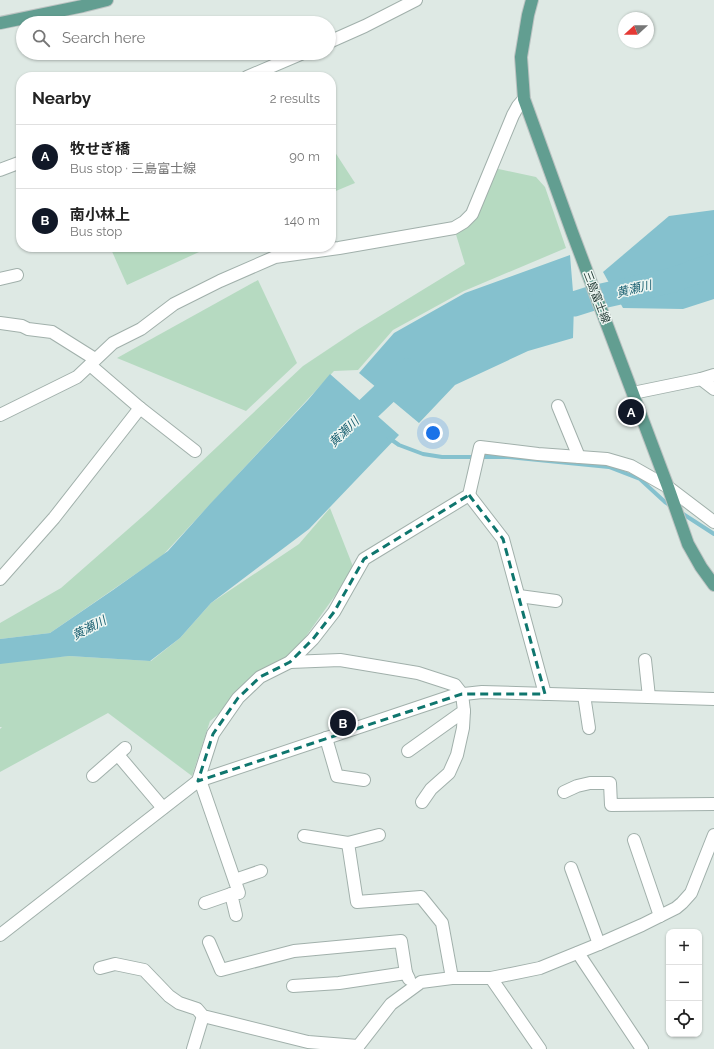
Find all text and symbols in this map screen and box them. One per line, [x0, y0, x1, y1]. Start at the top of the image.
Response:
north arrow [618, 12, 654, 48]
search box [16, 16, 336, 60]
icon: search [30, 27, 52, 49]
text: Search here [62, 29, 145, 47]
text: Nearby [32, 88, 91, 108]
text: 2 results [270, 91, 320, 106]
text: 牧せぎ橋 [70, 140, 130, 158]
text: A [41, 149, 49, 164]
text: 90 m [289, 149, 320, 164]
text: Bus stop · 三島富士線 [70, 161, 196, 176]
text: 南小林上 [70, 206, 130, 224]
text: B [41, 213, 49, 228]
text: 140 m [284, 213, 320, 228]
text: Bus stop [70, 224, 122, 239]
street label: 三島富士線 [581, 269, 612, 325]
water label: 黄瀬川 [615, 277, 655, 300]
pin: A [618, 397, 644, 427]
water label: 黄瀬川 [326, 413, 363, 450]
your location [423, 423, 443, 443]
water label: 黄瀬川 [70, 612, 110, 643]
pin: B [330, 708, 356, 738]
map controls [666, 929, 702, 1037]
button: + [666, 929, 702, 965]
button: − [666, 965, 702, 1001]
button: locate [666, 1001, 702, 1037]

